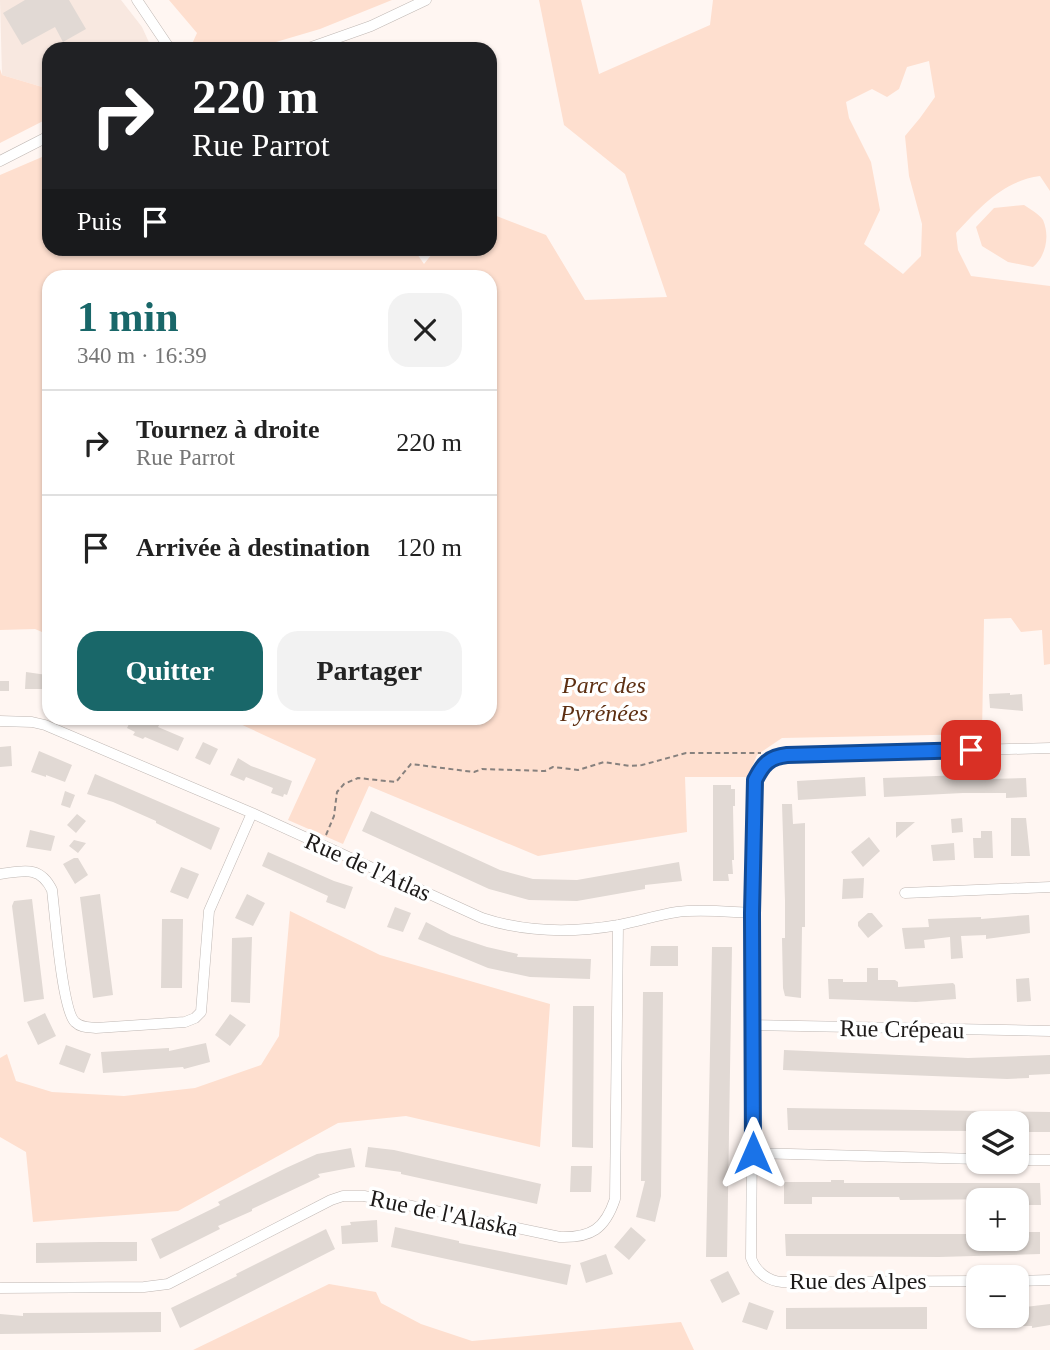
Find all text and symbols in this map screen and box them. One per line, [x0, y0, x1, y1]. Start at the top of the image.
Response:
text: 220 m [192, 69, 319, 124]
icon: right [77, 70, 168, 161]
text: Rue Parrot [192, 127, 330, 163]
icon: arrive [136, 203, 174, 241]
text: Puis [77, 207, 122, 236]
button: close [388, 293, 462, 367]
text: 1 min [77, 294, 179, 340]
text: 340 m · 16:39 [77, 343, 207, 368]
text: Tournez à droite [136, 415, 319, 444]
icon: right [77, 424, 115, 462]
text: 220 m [396, 428, 462, 457]
text: Rue Parrot [136, 445, 235, 470]
icon: arrive [77, 529, 115, 567]
text: Arrivée à destination [136, 533, 370, 562]
text: 120 m [396, 533, 462, 562]
button: Quitter [77, 631, 263, 711]
button: Partager [277, 631, 462, 711]
park label: Parc des Pyrénées [559, 672, 648, 726]
pin [941, 720, 1001, 780]
icon: arrive [952, 731, 990, 769]
street label: Rue de l'Atlas [301, 828, 435, 906]
street label: Rue Crépeau [839, 1015, 965, 1043]
map controls [966, 1111, 1029, 1328]
button: layers [966, 1111, 1029, 1174]
position arrow [716, 1116, 790, 1190]
street label: Rue de l'Alaska [367, 1185, 521, 1241]
button: + [966, 1188, 1029, 1251]
button: − [966, 1265, 1029, 1328]
street label: Rue des Alpes [789, 1268, 927, 1294]

